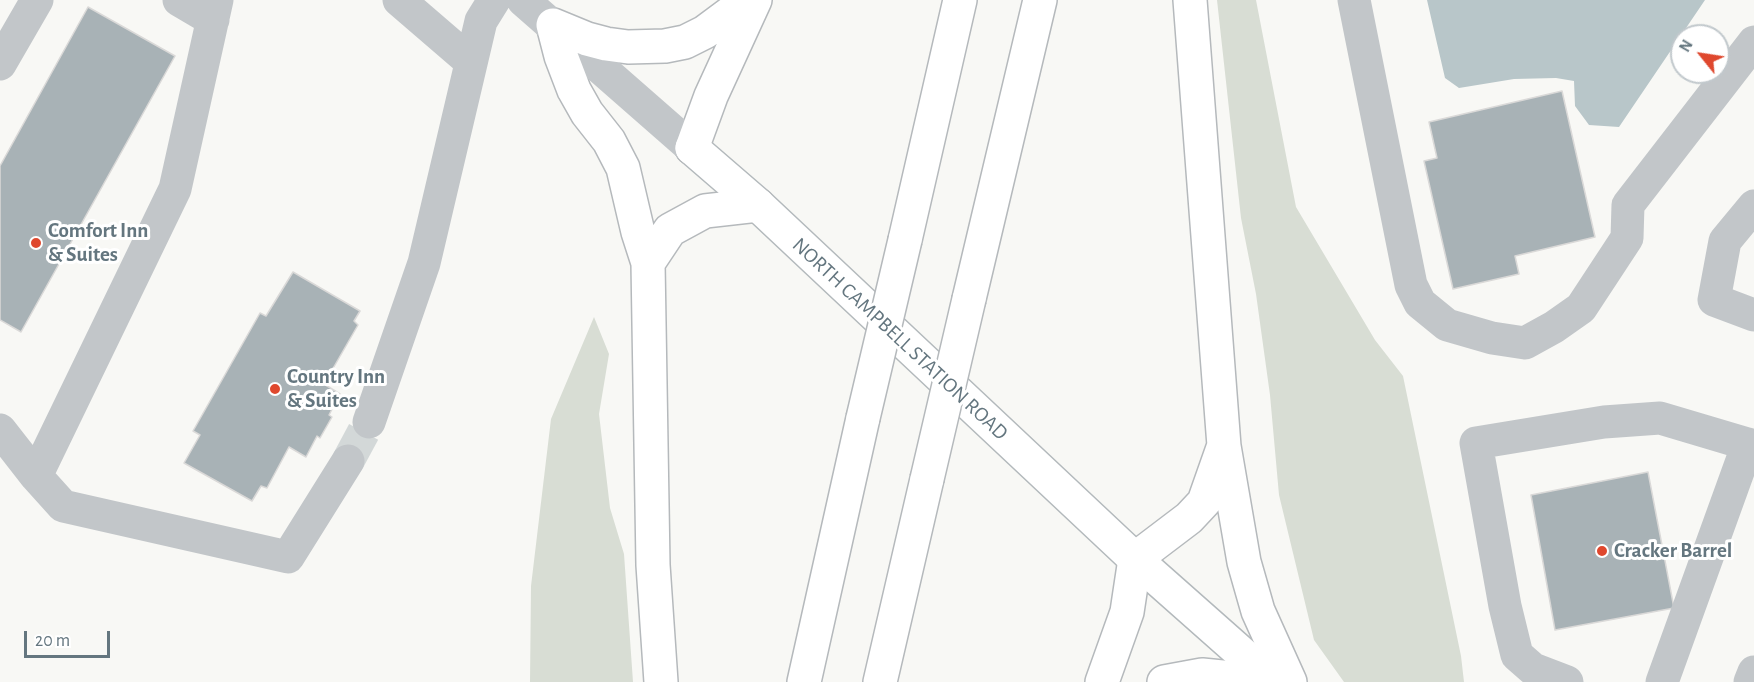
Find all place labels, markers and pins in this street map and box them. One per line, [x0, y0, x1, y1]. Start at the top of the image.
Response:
place label: Comfort Inn & Suites [48, 218, 148, 268]
marker: Comfort Inn & Suites [29, 236, 43, 250]
place label: Country Inn & Suites [287, 364, 385, 414]
marker: Country Inn & Suites [268, 382, 282, 396]
place label: Cracker Barrel [1614, 538, 1732, 564]
marker: Cracker Barrel [1595, 544, 1609, 558]

